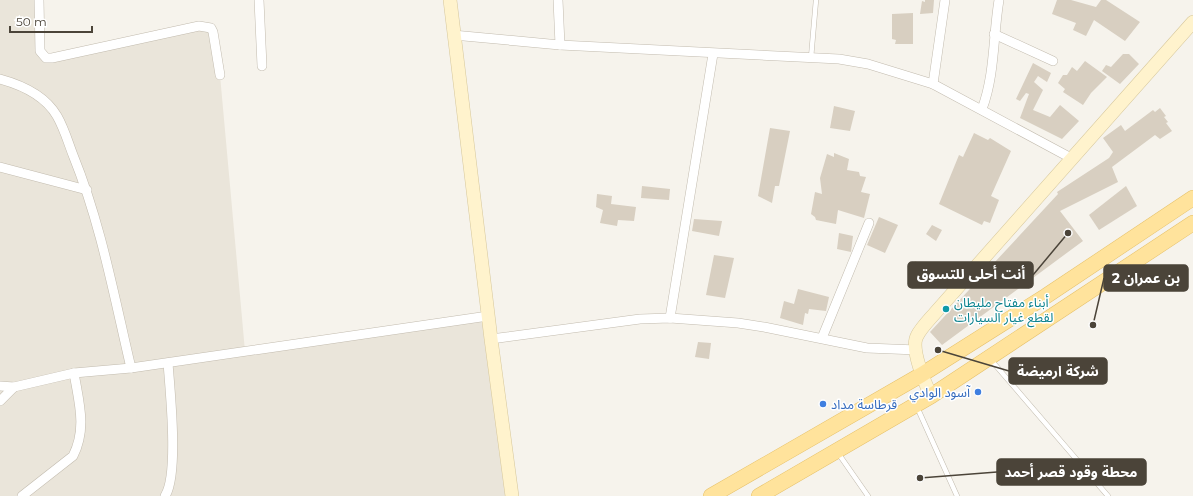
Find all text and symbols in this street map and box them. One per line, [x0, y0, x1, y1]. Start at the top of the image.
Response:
scale bar [10, 8, 92, 34]
text: 50 m [16, 14, 47, 29]
callout: أنت أحلى للتسوق [908, 262, 1033, 288]
text: أنت أحلى للتسوق [917, 265, 1026, 283]
callout: بن عمران 2 [1104, 265, 1188, 291]
text: بن عمران 2 [1112, 269, 1180, 287]
place label: أبناء مفتاح مليطان لقطع غيار السيارات [954, 294, 1053, 328]
marker: أبناء مفتاح مليطان لقطع غيار السيارات [941, 304, 951, 314]
callout: شركة ارميضة [1009, 358, 1107, 384]
text: شركة ارميضة [1017, 362, 1099, 380]
place label: آسود الوادي [909, 384, 971, 403]
marker: آسود الوادي [973, 387, 983, 397]
place label: قرطاسة مداد [831, 396, 897, 412]
marker: قرطاسة مداد [818, 399, 828, 409]
callout: محطة وقود قصر أحمد [997, 459, 1146, 485]
text: محطة وقود قصر أحمد [1004, 463, 1138, 481]

